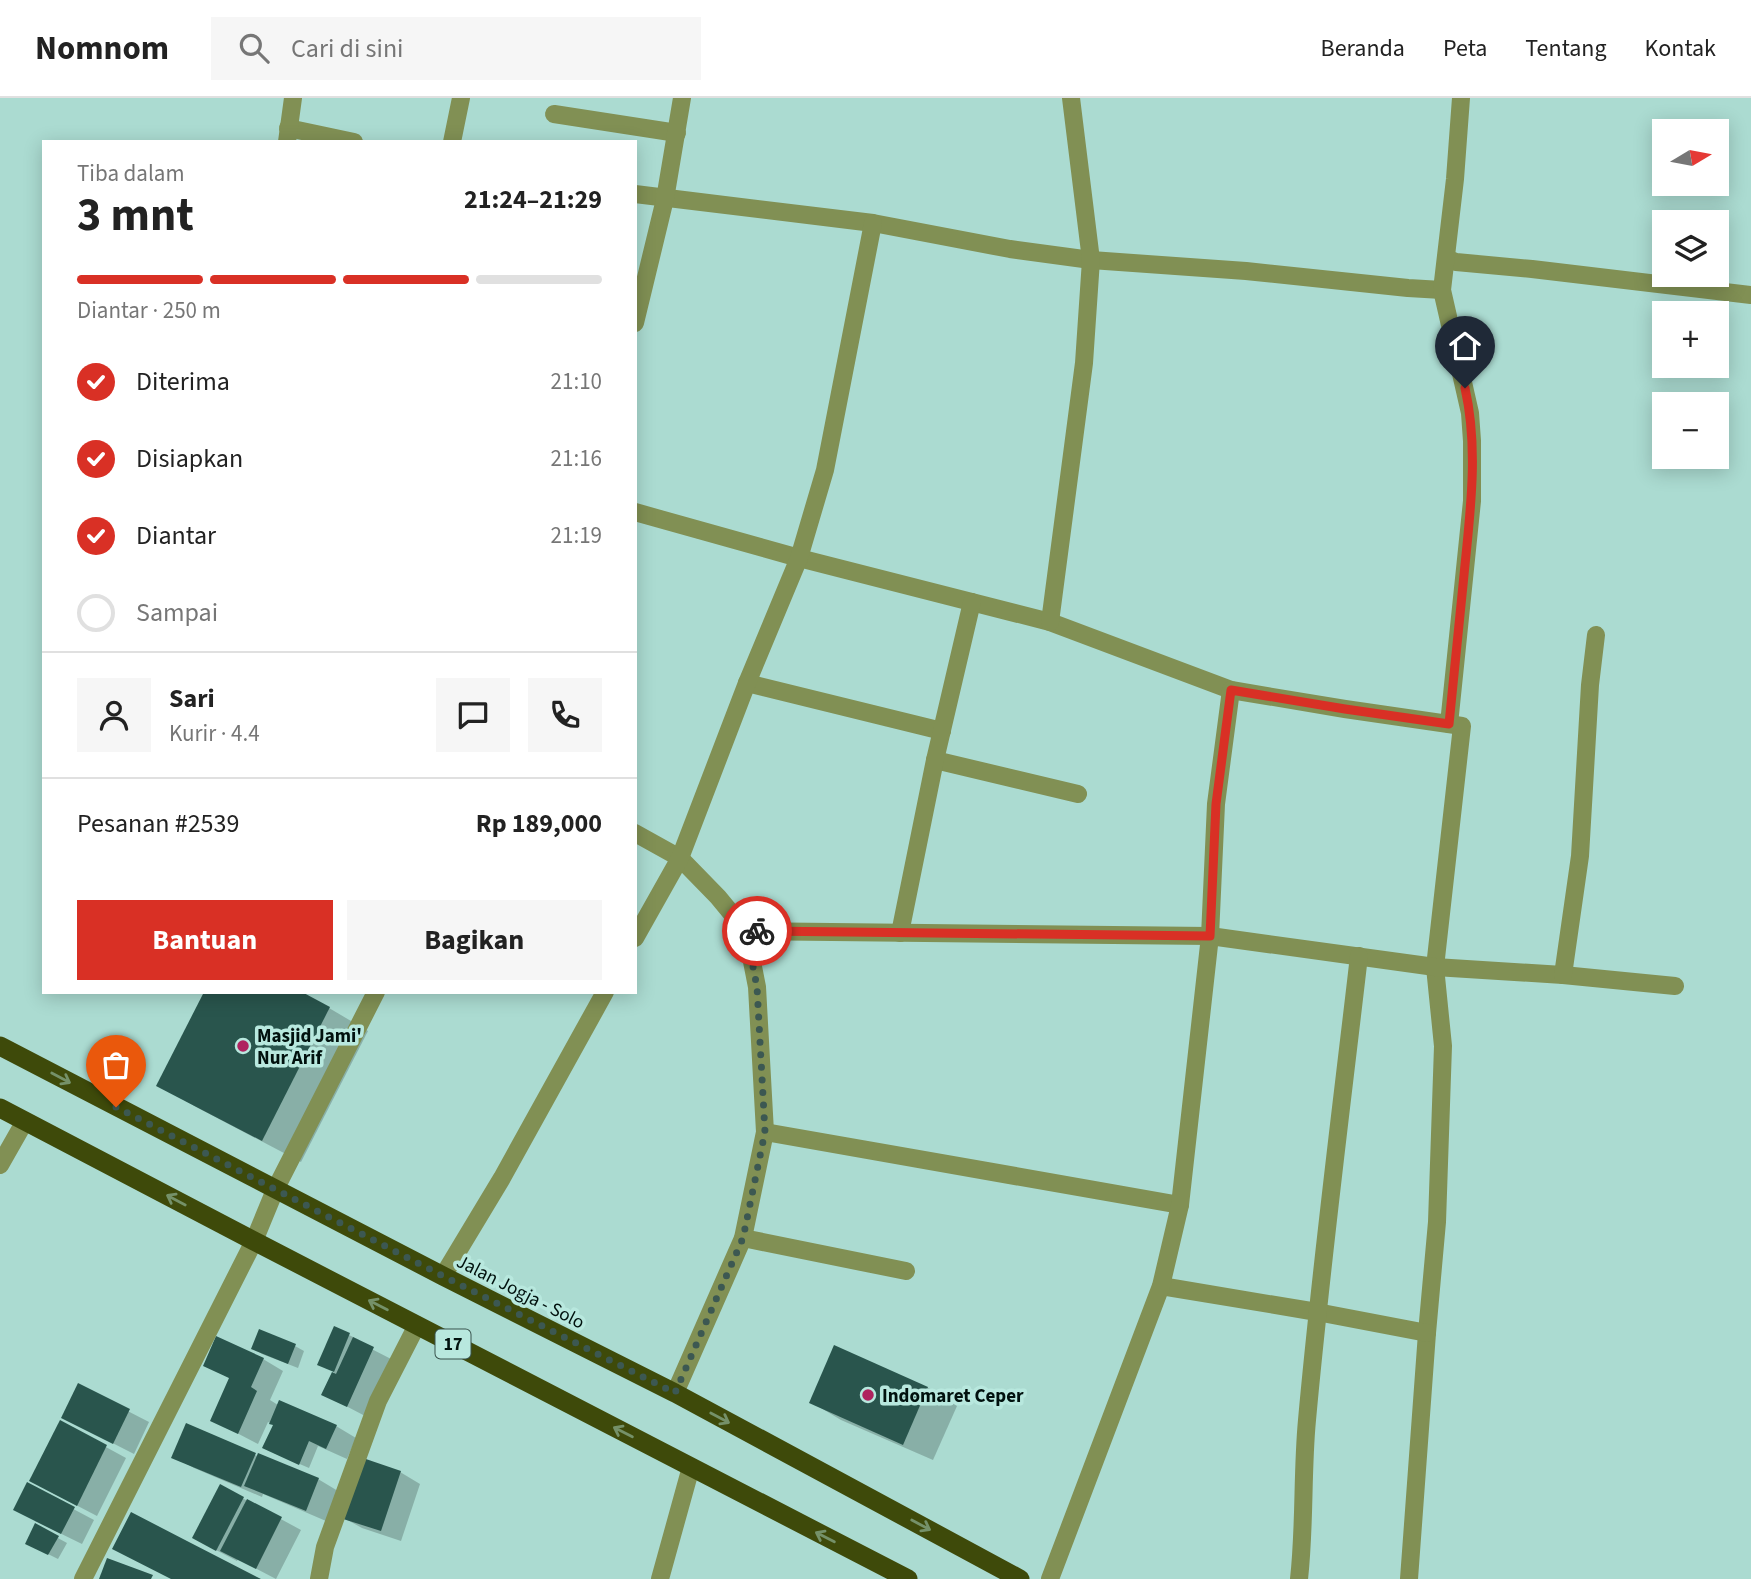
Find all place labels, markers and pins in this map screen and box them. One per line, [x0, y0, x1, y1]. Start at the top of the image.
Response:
pin [1435, 316, 1495, 388]
place label: Masjid Jami' Nur Arif [257, 1023, 362, 1072]
pin [86, 1035, 146, 1107]
marker: Masjid Jami' Nur Arif [235, 1038, 251, 1054]
place label: Indomaret Ceper [882, 1383, 1024, 1410]
marker: Indomaret Ceper [860, 1387, 876, 1403]

